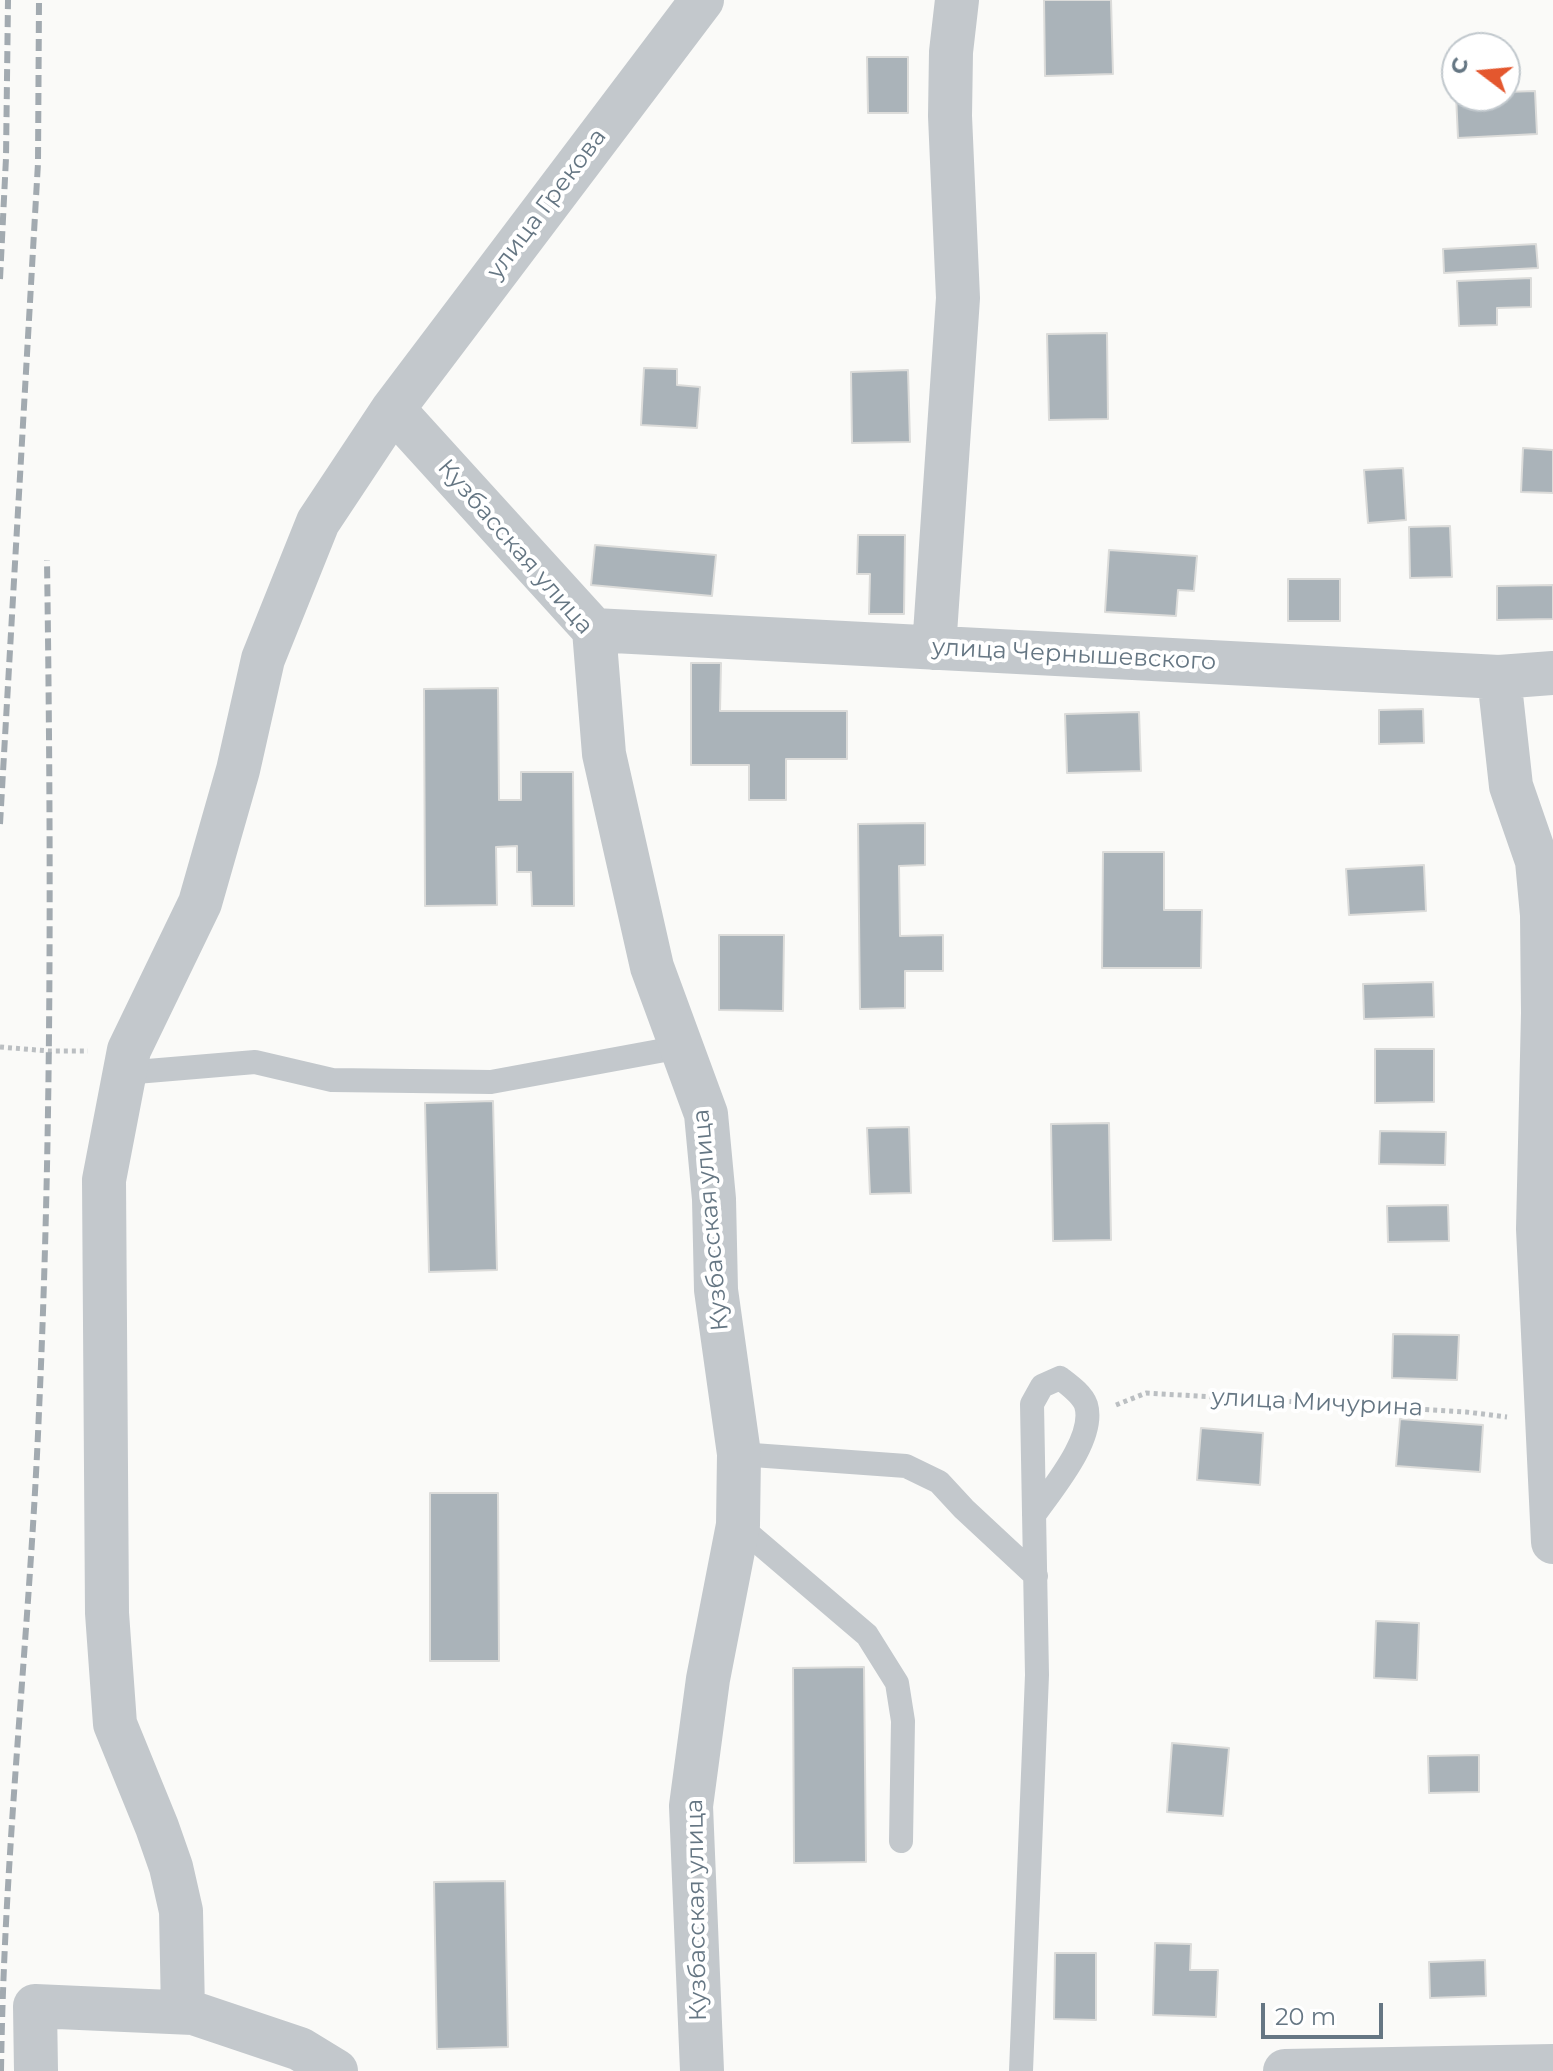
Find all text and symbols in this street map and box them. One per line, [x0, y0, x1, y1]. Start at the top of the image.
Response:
north arrow [1441, 32, 1521, 112]
text: С [1444, 54, 1475, 77]
street label: улица Грекова [481, 123, 613, 285]
street label: Кузбасская улица [431, 454, 599, 640]
street label: улица Чернышевского [931, 633, 1217, 677]
street label: Кузбасская улица [687, 1108, 735, 1332]
street label: улица Мичурина [1211, 1383, 1423, 1423]
street label: Кузбасская улица [681, 1799, 713, 2021]
scale bar [1265, 1987, 1387, 2037]
text: 20 m [1275, 2002, 1336, 2031]

